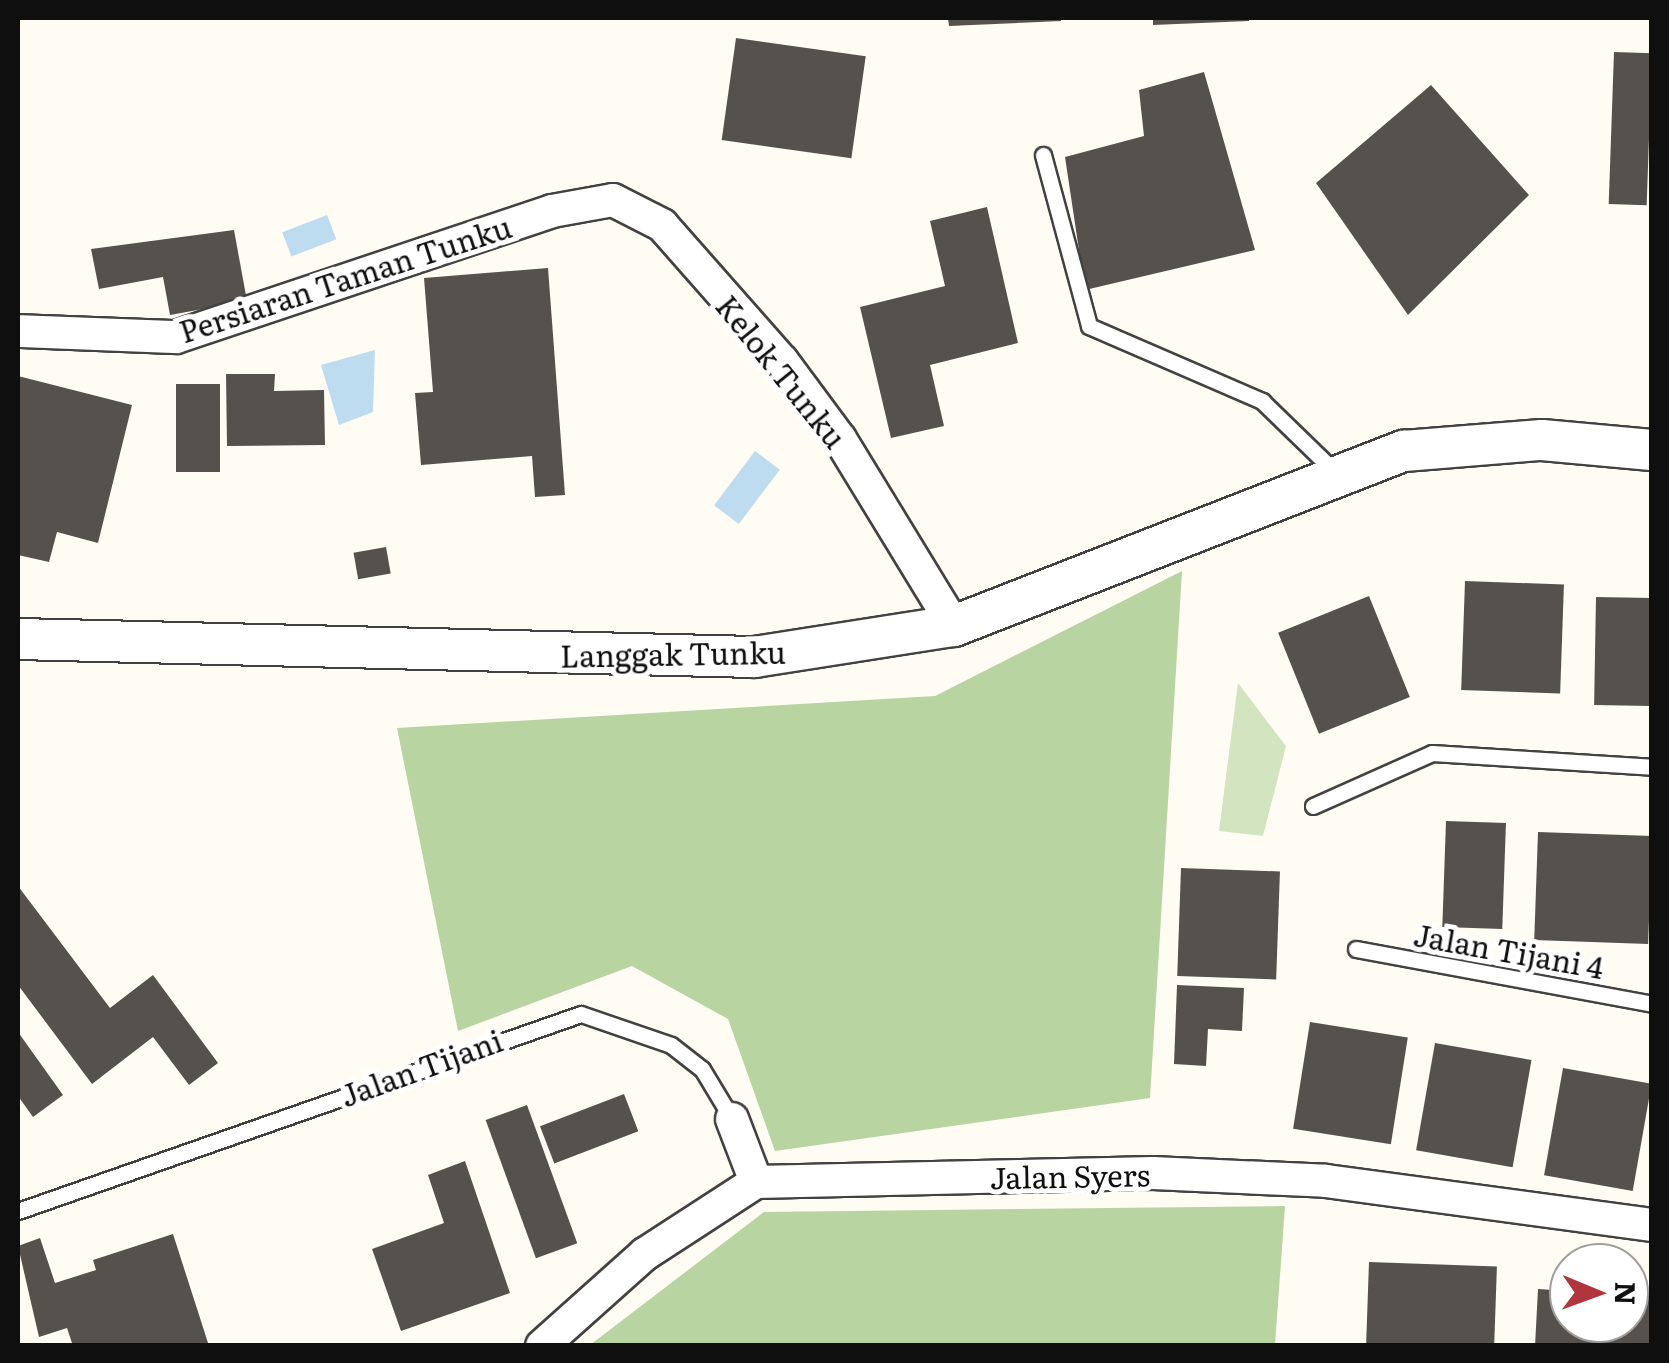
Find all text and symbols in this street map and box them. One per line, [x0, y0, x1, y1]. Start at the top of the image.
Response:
street label: Persiaran Taman Tunku [174, 207, 516, 349]
street label: Kelok Tunku [710, 288, 854, 454]
street label: Langgak Tunku [560, 633, 786, 673]
street label: Jalan Tijani 4 [1411, 916, 1607, 984]
street label: Jalan Tijani [335, 1021, 507, 1113]
street label: Jalan Syers [990, 1156, 1150, 1194]
north arrow [1549, 1243, 1649, 1343]
text: N [1606, 1281, 1648, 1306]

